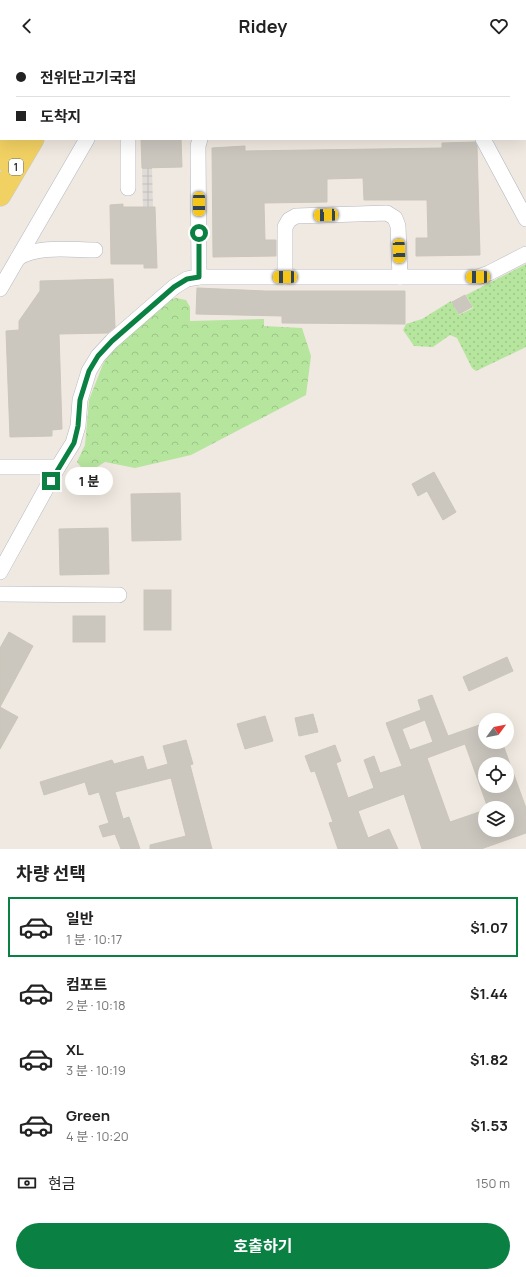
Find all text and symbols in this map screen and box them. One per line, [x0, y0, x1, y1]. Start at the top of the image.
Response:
text: Ridey [239, 14, 287, 38]
icon: back [16, 15, 38, 37]
icon: heart [488, 15, 510, 37]
text: 전위단고기국집 [40, 67, 137, 88]
text: 도착지 [40, 106, 81, 127]
road number: 1 [9, 159, 23, 175]
car [193, 192, 205, 216]
car [314, 209, 338, 221]
route start [190, 224, 208, 242]
car [393, 239, 405, 263]
car [273, 271, 297, 283]
car [466, 271, 490, 283]
callout: 1 분 [65, 467, 113, 495]
route end [42, 472, 60, 490]
text: 1 분 [79, 472, 99, 490]
north arrow [478, 713, 514, 749]
map controls [478, 713, 514, 837]
button: locate [478, 757, 514, 793]
button: layers [478, 801, 514, 837]
text: 차량 선택 [16, 861, 86, 885]
text: 일반 [66, 908, 94, 929]
icon: car [18, 909, 54, 945]
text: $1.07 [470, 917, 508, 938]
text: 1 분 · 10:17 [66, 930, 122, 948]
text: 컴포트 [66, 974, 107, 995]
icon: car [18, 975, 54, 1011]
text: $1.44 [470, 983, 508, 1004]
text: 2 분 · 10:18 [66, 996, 126, 1014]
text: XL [66, 1039, 84, 1060]
icon: car [18, 1041, 54, 1077]
text: $1.82 [470, 1049, 508, 1070]
text: 3 분 · 10:19 [66, 1061, 126, 1079]
text: Green [66, 1105, 110, 1126]
icon: car [18, 1107, 54, 1143]
text: $1.53 [471, 1115, 508, 1136]
text: 4 분 · 10:20 [66, 1127, 129, 1145]
icon: cash [16, 1172, 38, 1194]
text: 현금 [48, 1173, 76, 1194]
text: 150 m [476, 1174, 510, 1192]
button: 호출하기 [16, 1223, 510, 1269]

